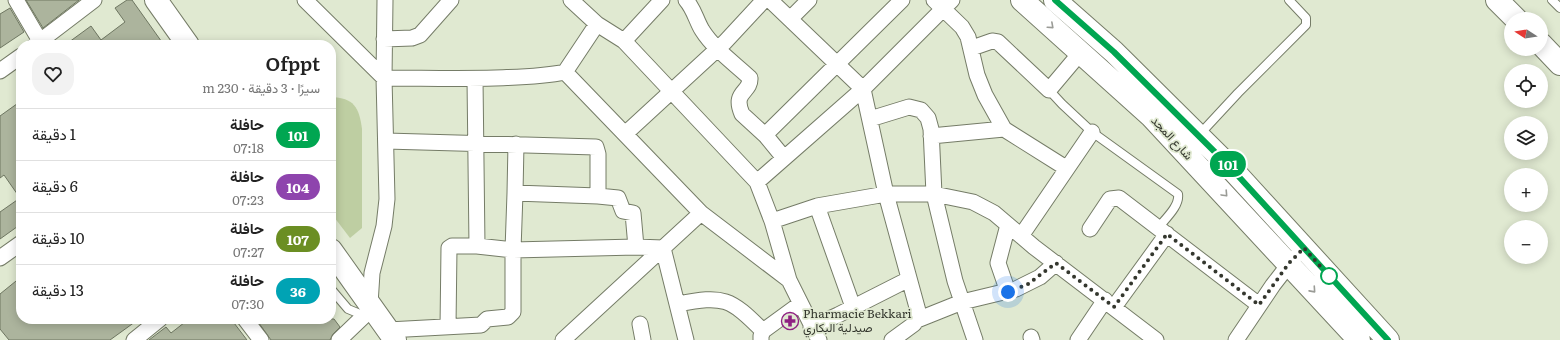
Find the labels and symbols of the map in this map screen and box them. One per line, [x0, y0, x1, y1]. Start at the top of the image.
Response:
north arrow [1504, 12, 1548, 56]
one-way arrow [1047, 21, 1054, 28]
street label: شارع المجد [1147, 111, 1198, 164]
line badge: 101 [1205, 151, 1251, 177]
one-way arrow [1220, 190, 1227, 197]
unlabelled marker [1320, 267, 1338, 285]
your location [998, 282, 1018, 302]
one-way arrow [1309, 285, 1316, 292]
place label: Pharmacie Bekkari صيدلية البكاري [803, 304, 911, 338]
pharmacy icon: Pharmacie Bekkari صيدلية البكاري [780, 311, 800, 331]

